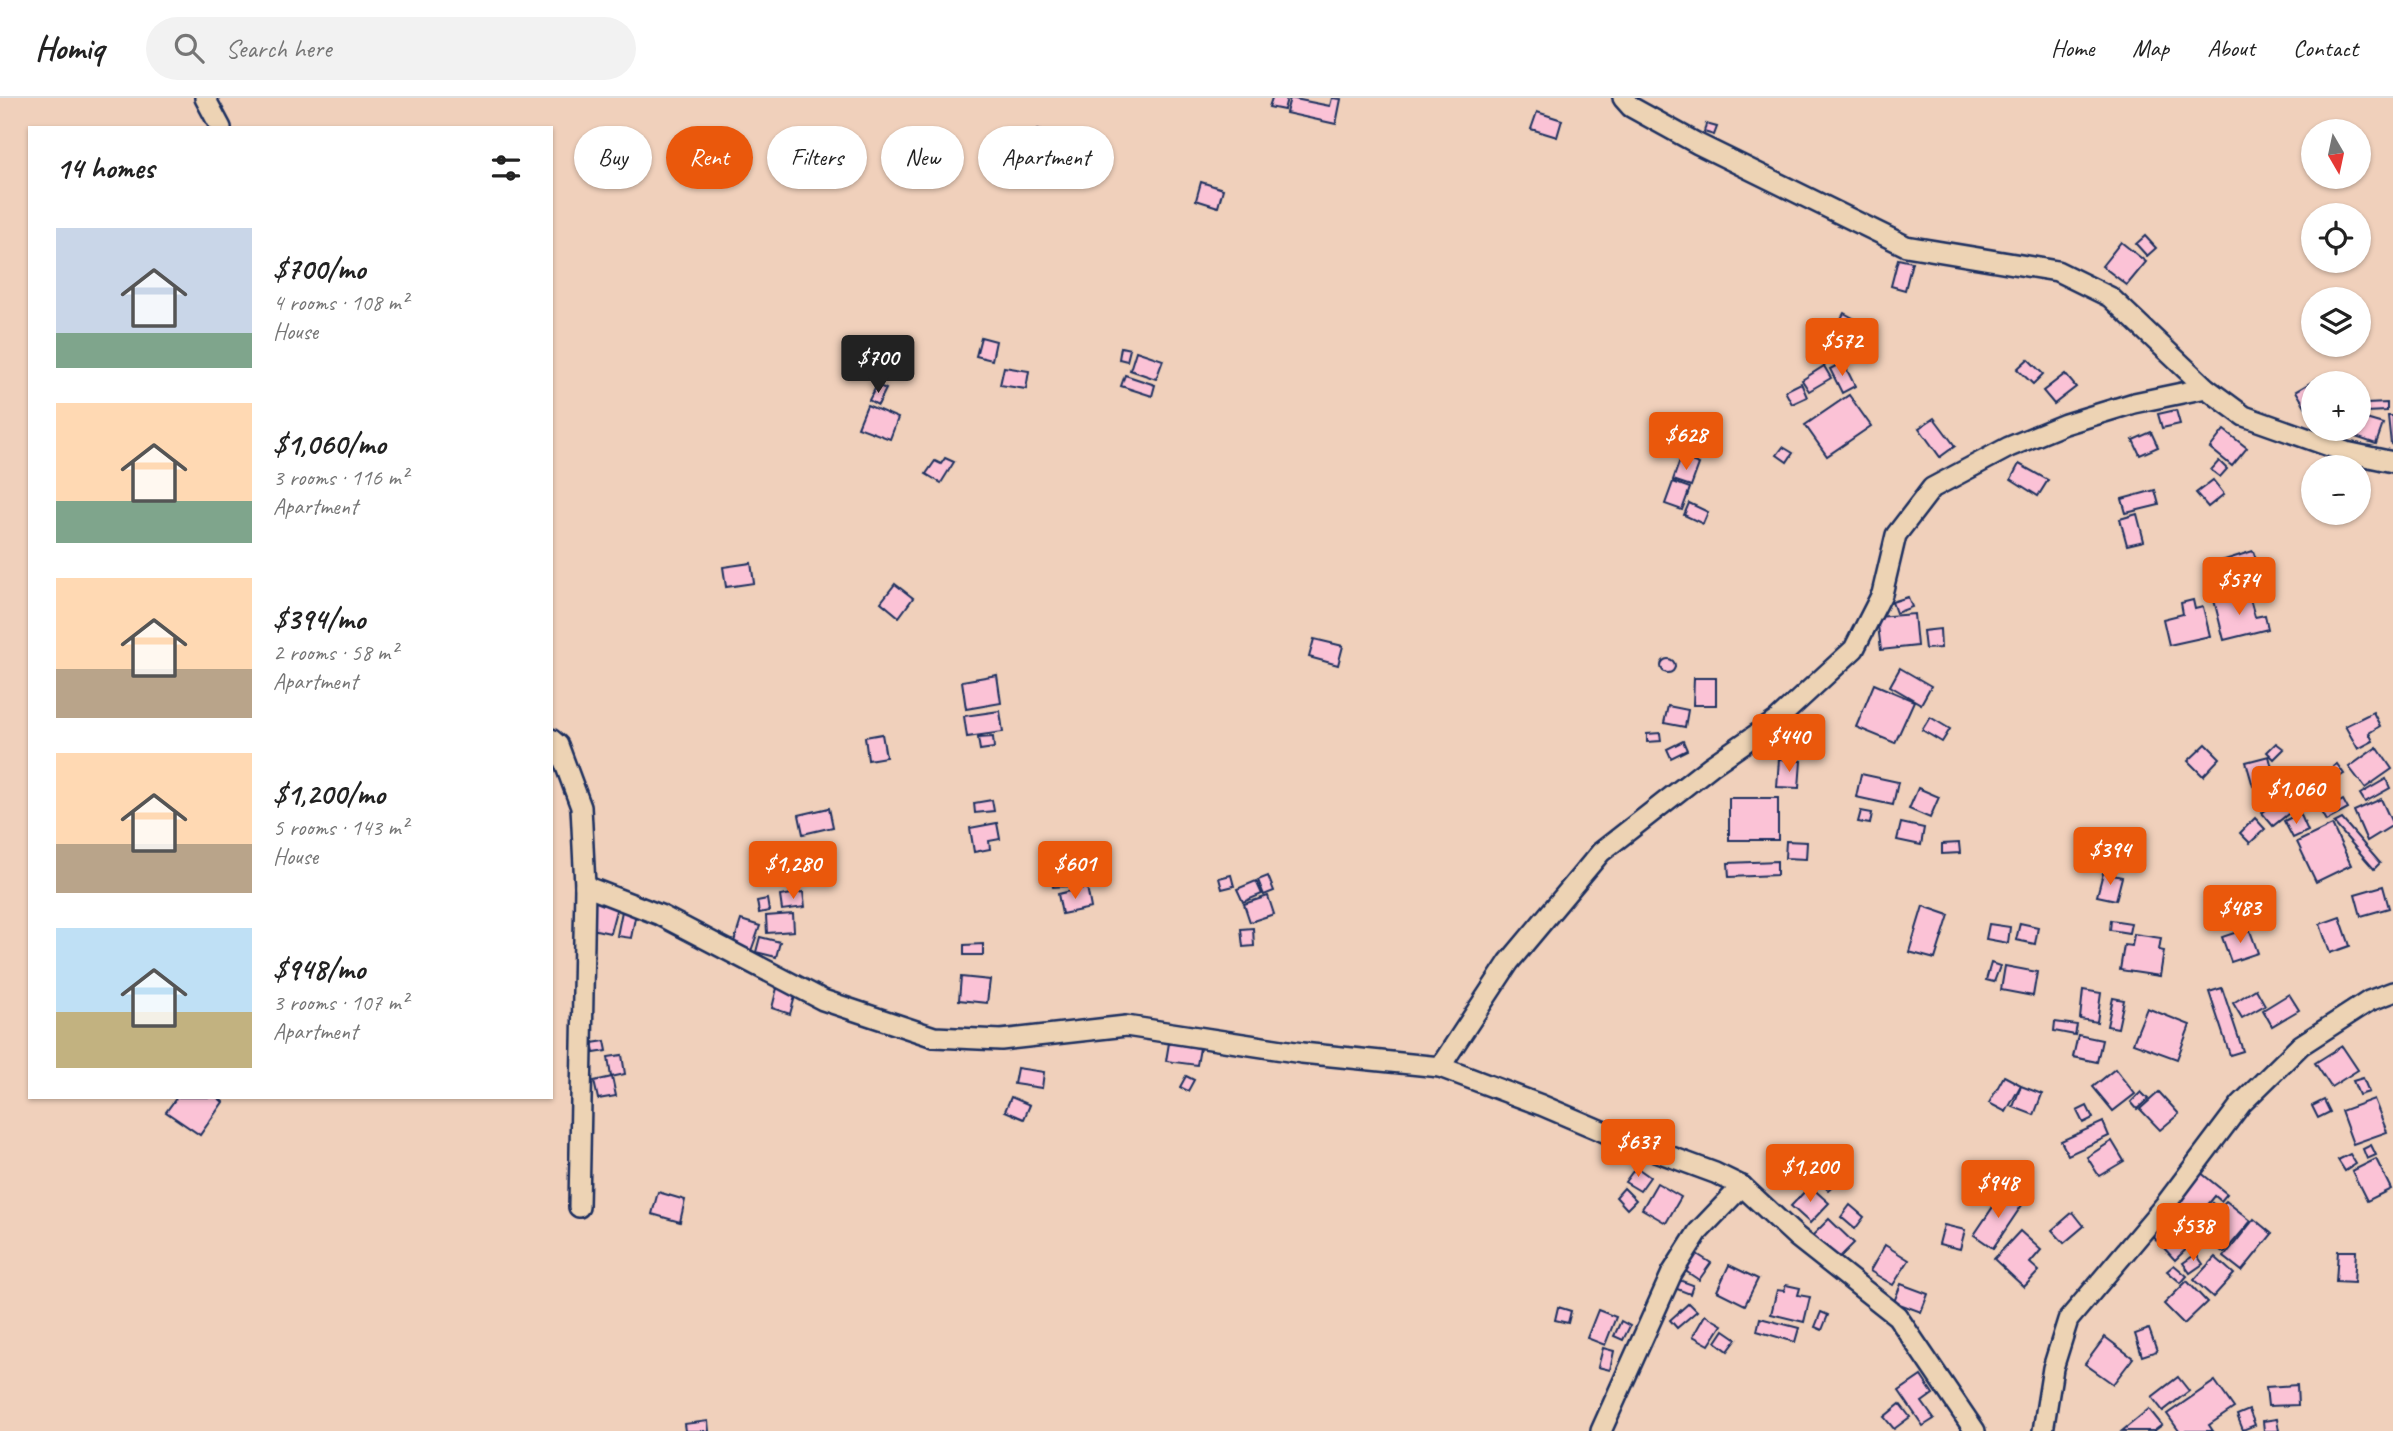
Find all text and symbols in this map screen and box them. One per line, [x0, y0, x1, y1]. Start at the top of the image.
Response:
search box [146, 17, 636, 80]
text: Homiq [35, 27, 104, 69]
icon: search [170, 29, 208, 67]
text: Search here [226, 32, 331, 65]
text: Home [2051, 33, 2094, 63]
text: Map [2132, 33, 2169, 63]
text: About [2207, 33, 2255, 63]
text: Contact [2293, 33, 2358, 63]
north arrow [2301, 119, 2371, 189]
map controls [2301, 119, 2371, 525]
chip: Buy [574, 126, 652, 189]
chip: Rent [666, 126, 753, 189]
chip: Filters [767, 126, 867, 189]
chip: New [881, 126, 964, 189]
chip: Apartment [978, 126, 1114, 189]
text: 14 homes [56, 149, 154, 187]
icon: filters [487, 149, 525, 187]
button: locate [2301, 203, 2371, 273]
text: $700/mo [273, 250, 365, 288]
icon: home [112, 256, 196, 340]
button: layers [2301, 287, 2371, 357]
text: 4 rooms · 108 m² [273, 288, 408, 317]
text: House [273, 317, 318, 346]
pin: $572 [1801, 318, 1883, 378]
text: $572 [1822, 326, 1862, 355]
pin: $700 [837, 336, 919, 395]
text: $700 [857, 343, 899, 372]
button: + [2301, 371, 2371, 441]
pin: $628 [1645, 412, 1727, 472]
text: $628 [1665, 420, 1707, 449]
text: $1,060/mo [273, 425, 386, 463]
icon: home [112, 431, 196, 515]
button: − [2301, 455, 2371, 525]
text: 3 rooms · 116 m² [273, 463, 408, 492]
text: Apartment [273, 492, 358, 521]
pin: $574 [2198, 558, 2280, 617]
text: $574 [2219, 565, 2259, 594]
text: $394/mo [273, 600, 365, 638]
icon: home [112, 606, 196, 690]
text: 2 rooms · 58 m² [273, 638, 397, 667]
text: Apartment [273, 667, 358, 696]
pin: $440 [1748, 714, 1830, 774]
text: $440 [1768, 722, 1810, 751]
pin: $1,060 [2239, 766, 2353, 826]
text: $1,060 [2268, 774, 2324, 803]
text: $1,200/mo [273, 775, 385, 813]
icon: home [112, 781, 196, 865]
text: 5 rooms · 143 m² [273, 813, 408, 842]
pin: $394 [2069, 828, 2151, 887]
text: $394 [2089, 835, 2131, 864]
text: House [273, 842, 318, 871]
pin: $1,280 [736, 842, 850, 901]
pin: $601 [1034, 842, 1116, 901]
text: $1,280 [765, 849, 821, 878]
text: $601 [1054, 849, 1096, 878]
pin: $483 [2199, 886, 2281, 945]
text: $483 [2219, 893, 2261, 922]
text: $948/mo [273, 950, 365, 988]
icon: home [112, 956, 196, 1040]
text: 3 rooms · 107 m² [273, 988, 408, 1017]
text: Apartment [273, 1017, 358, 1046]
pin: $637 [1597, 1119, 1679, 1179]
text: $637 [1617, 1127, 1659, 1156]
pin: $1,200 [1753, 1144, 1867, 1204]
text: $1,200 [1782, 1152, 1838, 1181]
pin: $948 [1957, 1160, 2039, 1220]
text: $948 [1977, 1168, 2019, 1197]
pin: $538 [2152, 1204, 2234, 1263]
text: $538 [2172, 1211, 2214, 1240]

